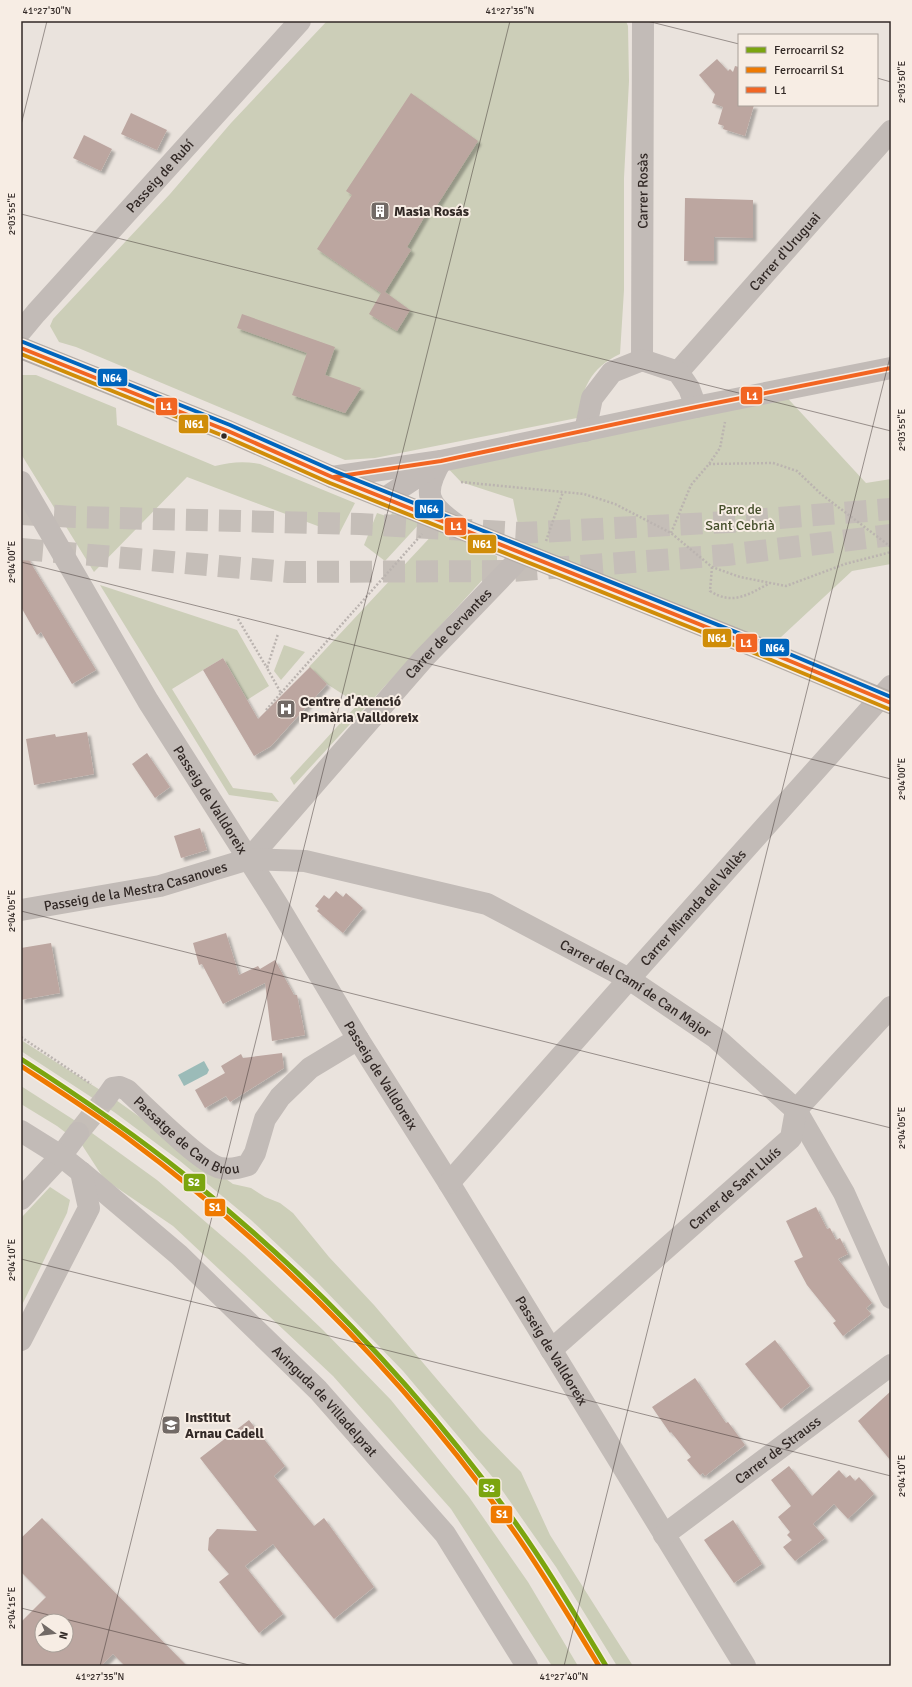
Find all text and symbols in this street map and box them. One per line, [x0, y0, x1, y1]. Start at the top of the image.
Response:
text: 41°27'30"N [23, 5, 71, 17]
text: 41°27'35"N [486, 5, 534, 17]
legend [738, 34, 878, 106]
text: Ferrocarril S2 [774, 43, 844, 58]
text: 2°03'50"E [896, 61, 908, 103]
text: Ferrocarril S1 [774, 63, 844, 78]
text: L1 [774, 83, 787, 98]
street label: Passeig de Rubí [123, 136, 198, 217]
street label: Carrer Rosàs [634, 153, 652, 229]
text: 2°03'55"E [6, 193, 18, 235]
building icon: Masia Rosás [369, 200, 391, 222]
place label: Masia Rosás [394, 203, 469, 220]
street label: Carrer d'Uruguai [746, 209, 824, 295]
line badge: N64 [97, 368, 128, 387]
text: N64 [102, 372, 122, 385]
line badge: L1 [740, 386, 763, 405]
text: L1 [746, 390, 758, 403]
line badge: L1 [155, 397, 178, 416]
text: L1 [160, 400, 172, 413]
text: 2°03'55"E [896, 409, 908, 451]
line badge: N61 [178, 414, 209, 434]
text: N61 [184, 418, 204, 431]
unlabelled marker [219, 431, 229, 441]
line badge: N64 [414, 499, 444, 519]
park label: Parc de Sant Cebrià [705, 501, 775, 534]
text: N64 [419, 503, 439, 516]
line badge: L1 [444, 517, 467, 536]
text: L1 [450, 520, 462, 533]
line badge: N61 [467, 534, 497, 554]
text: N61 [472, 538, 492, 551]
text: 2°04'00"E [6, 541, 18, 583]
street label: Carrer de Cervantes [402, 585, 495, 682]
line badge: N61 [702, 628, 732, 648]
text: N61 [707, 632, 727, 645]
line badge: L1 [735, 633, 758, 653]
text: L1 [740, 637, 752, 650]
line badge: N64 [759, 638, 790, 657]
text: N64 [765, 642, 785, 655]
place label: Centre d'Atenció Primària Valldoreix [300, 693, 419, 726]
hospital icon: Centre d'Atenció Primària Valldoreix [275, 698, 297, 720]
street label: Passeig de Valldoreix [169, 742, 251, 858]
text: 2°04'00"E [896, 758, 908, 800]
street label: Carrer Miranda del Vallès [637, 846, 750, 970]
street label: Passeig de la Mestra Casanoves [42, 858, 229, 915]
text: 2°04'05"E [6, 890, 18, 932]
street label: Carrer del Camí de Can Major [557, 936, 715, 1042]
street label: Passeig de Valldoreix [340, 1018, 421, 1133]
street label: Passatge de Can Brou [130, 1093, 241, 1178]
text: 2°04'05"E [896, 1107, 908, 1149]
street label: Carrer de Sant Lluís [685, 1143, 785, 1233]
line badge: S2 [183, 1173, 206, 1192]
text: S2 [188, 1176, 200, 1189]
line badge: S1 [204, 1198, 226, 1217]
text: S1 [209, 1201, 221, 1214]
text: 2°04'10"E [6, 1239, 18, 1281]
street label: Passeig de Valldoreix [511, 1293, 592, 1409]
street label: Avinguda de Villadelprat [269, 1342, 381, 1460]
place label: Institut Arnau Cadell [185, 1409, 264, 1442]
street label: Carrer de Strauss [732, 1413, 824, 1488]
school or university icon: Institut Arnau Cadell [160, 1414, 182, 1436]
text: 2°04'10"E [896, 1455, 908, 1497]
line badge: S2 [478, 1478, 501, 1498]
text: S2 [483, 1482, 495, 1495]
line badge: S1 [490, 1505, 513, 1524]
text: S1 [496, 1508, 508, 1521]
text: 2°04'15"E [6, 1587, 18, 1629]
north arrow [34, 1613, 74, 1653]
text: N [56, 1630, 70, 1641]
text: 41°27'35"N [76, 1671, 124, 1683]
text: 41°27'40"N [540, 1671, 588, 1683]

